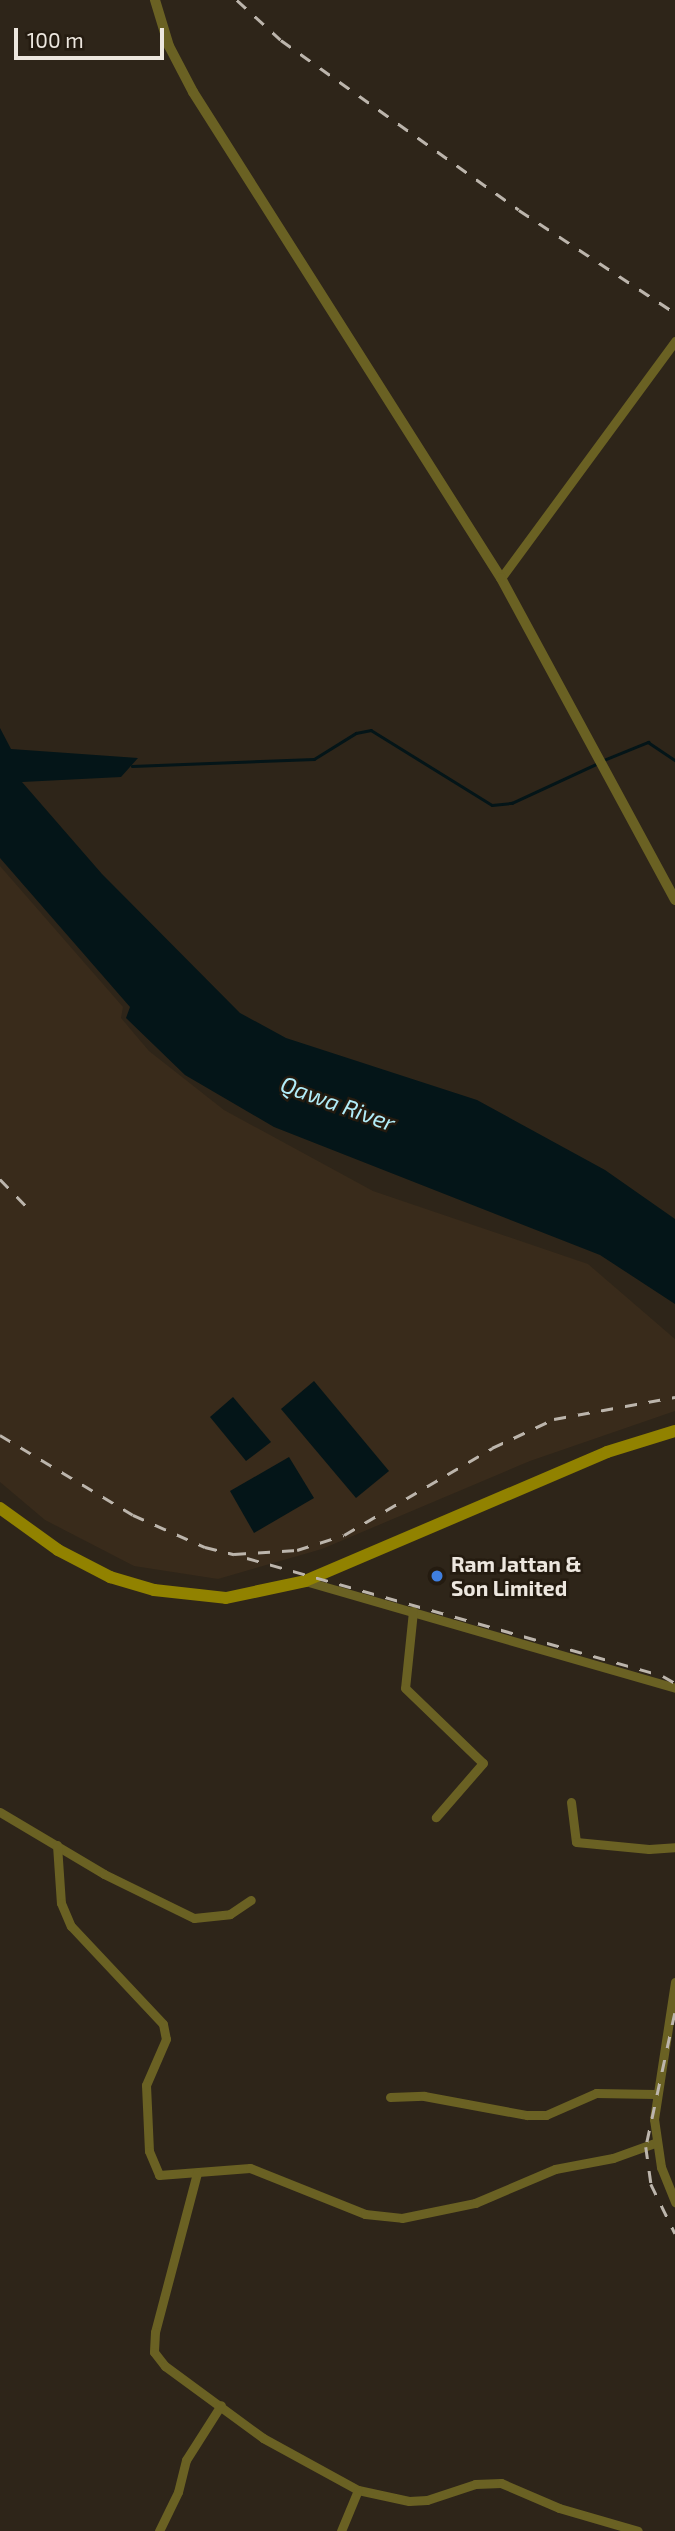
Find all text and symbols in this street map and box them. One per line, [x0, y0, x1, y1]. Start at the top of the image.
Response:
scale bar [18, 14, 168, 58]
text: 100 m [27, 27, 84, 52]
water label: Qawa River [277, 1070, 399, 1136]
place label: Ram Jattan & Son Limited [451, 1551, 582, 1601]
marker: Ram Jattan & Son Limited [429, 1568, 445, 1584]

